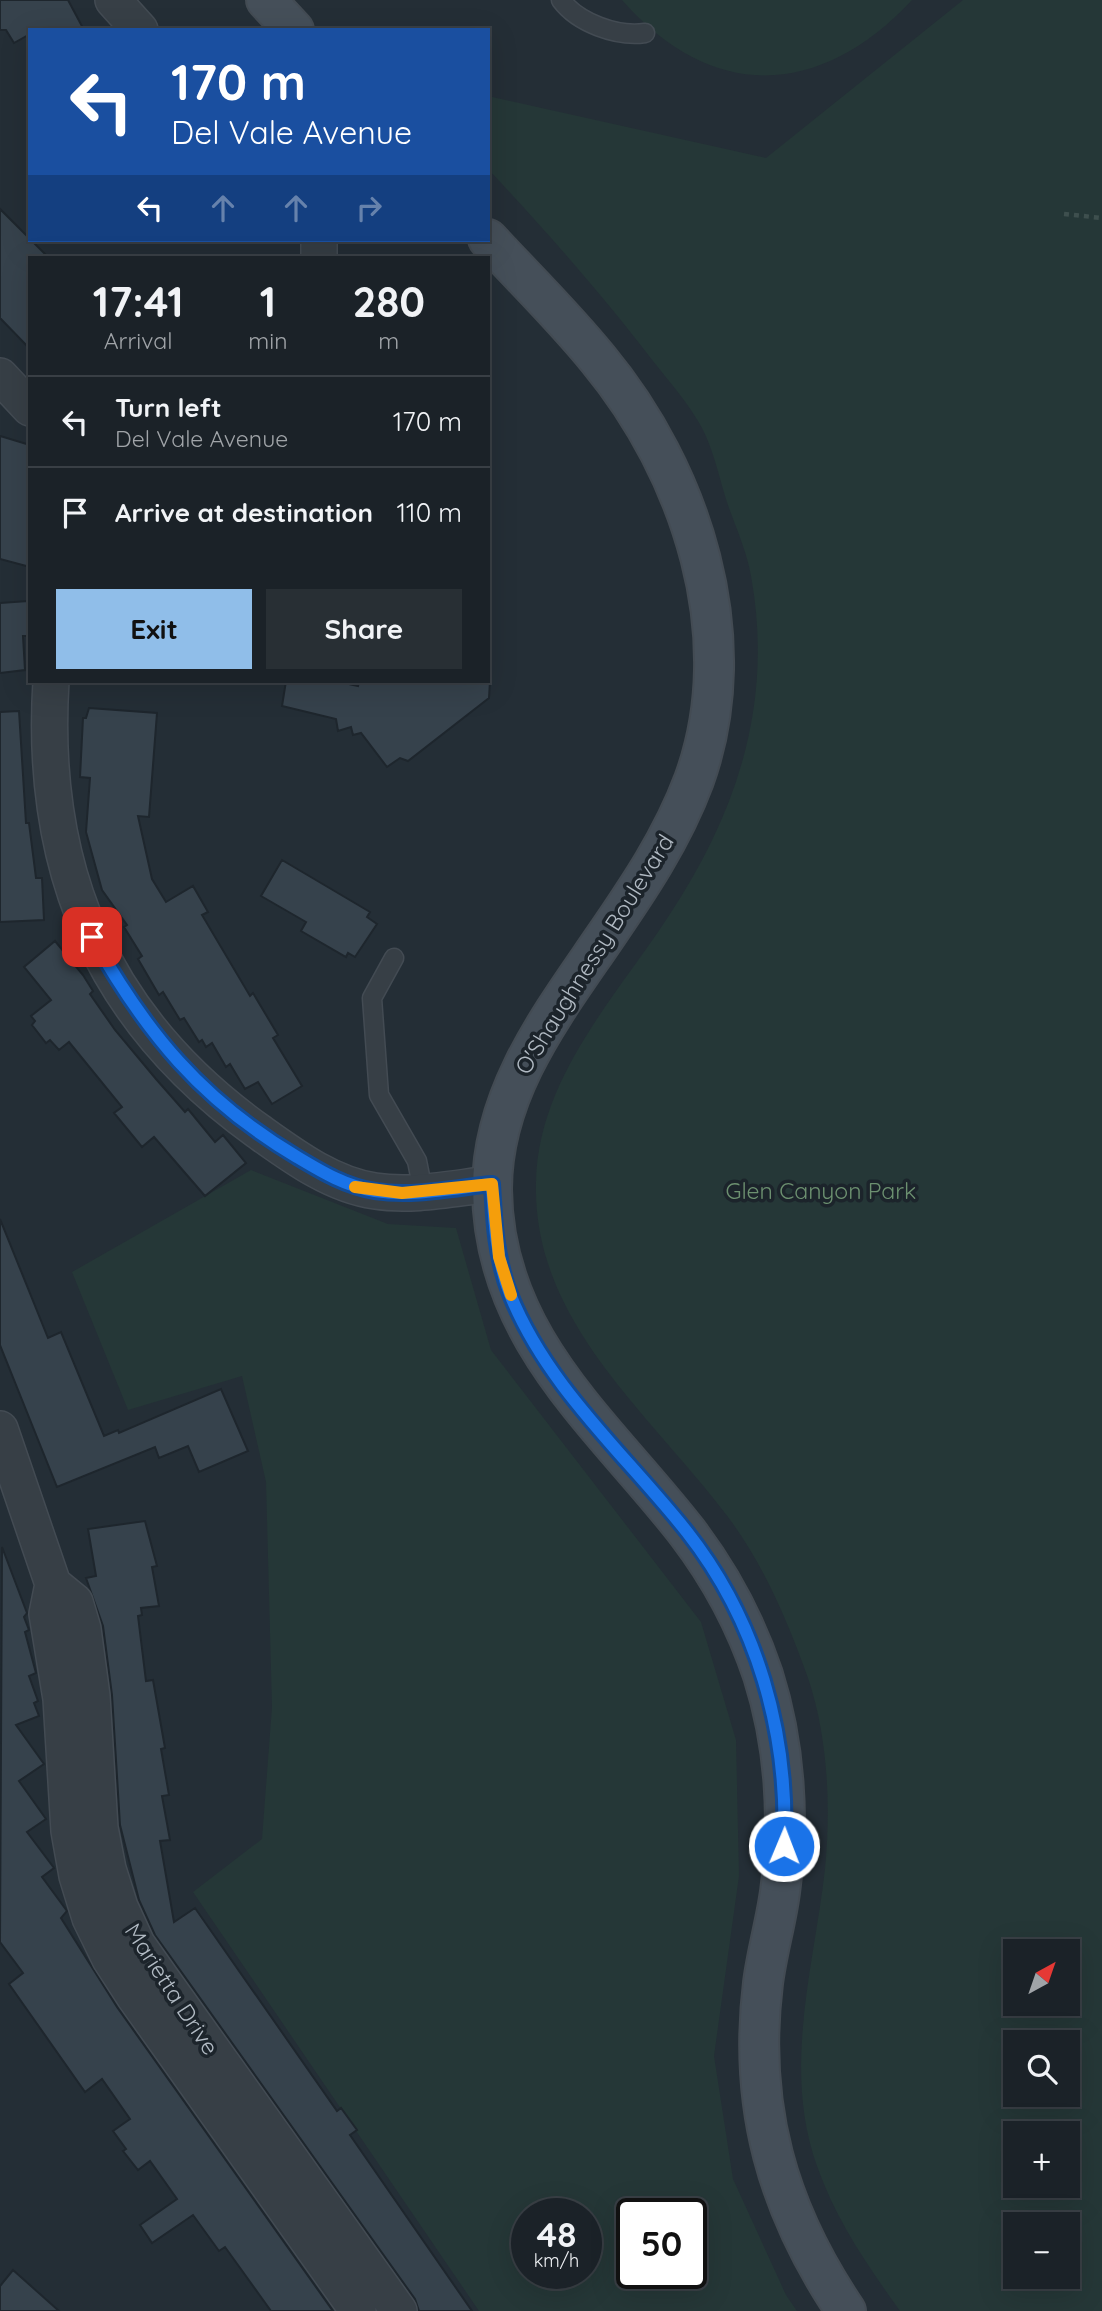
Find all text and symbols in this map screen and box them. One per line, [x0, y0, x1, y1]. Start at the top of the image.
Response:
text: 170 m [171, 51, 306, 112]
icon: left [56, 56, 147, 147]
text: Del Vale Avenue [171, 112, 412, 152]
icon: left [131, 189, 169, 227]
icon: ahead [204, 189, 242, 227]
icon: ahead [277, 189, 315, 227]
icon: right [350, 189, 388, 227]
text: 17:41 [93, 275, 184, 328]
text: 1 [260, 275, 276, 328]
text: 280 [352, 275, 425, 328]
text: Arrival [104, 326, 173, 355]
text: min [248, 326, 288, 355]
text: m [378, 326, 399, 355]
text: Turn left [115, 391, 222, 424]
icon: left [56, 403, 94, 441]
text: 170 m [393, 405, 462, 438]
text: Del Vale Avenue [115, 424, 288, 453]
icon: arrive [56, 494, 94, 532]
text: Arrive at destination [115, 496, 373, 529]
text: 110 m [396, 496, 462, 529]
button: Exit [56, 589, 252, 669]
button: Share [266, 589, 462, 669]
street label: O'Shaughnessy Boulevard [508, 829, 680, 1079]
pin [62, 907, 122, 967]
icon: arrive [73, 918, 111, 956]
park label: Glen Canyon Park [726, 1176, 916, 1205]
position arrow [747, 1809, 821, 1883]
street label: Marietta Drive [119, 1918, 225, 2060]
north arrow [1003, 1939, 1080, 2016]
map controls [1003, 1939, 1080, 2289]
button: search [1003, 2030, 1080, 2107]
button: + [1003, 2121, 1080, 2198]
speed limit sign: 50 [616, 2198, 707, 2289]
text: 48 [537, 2212, 576, 2256]
button: − [1003, 2212, 1080, 2289]
text: km/h [534, 2249, 579, 2272]

